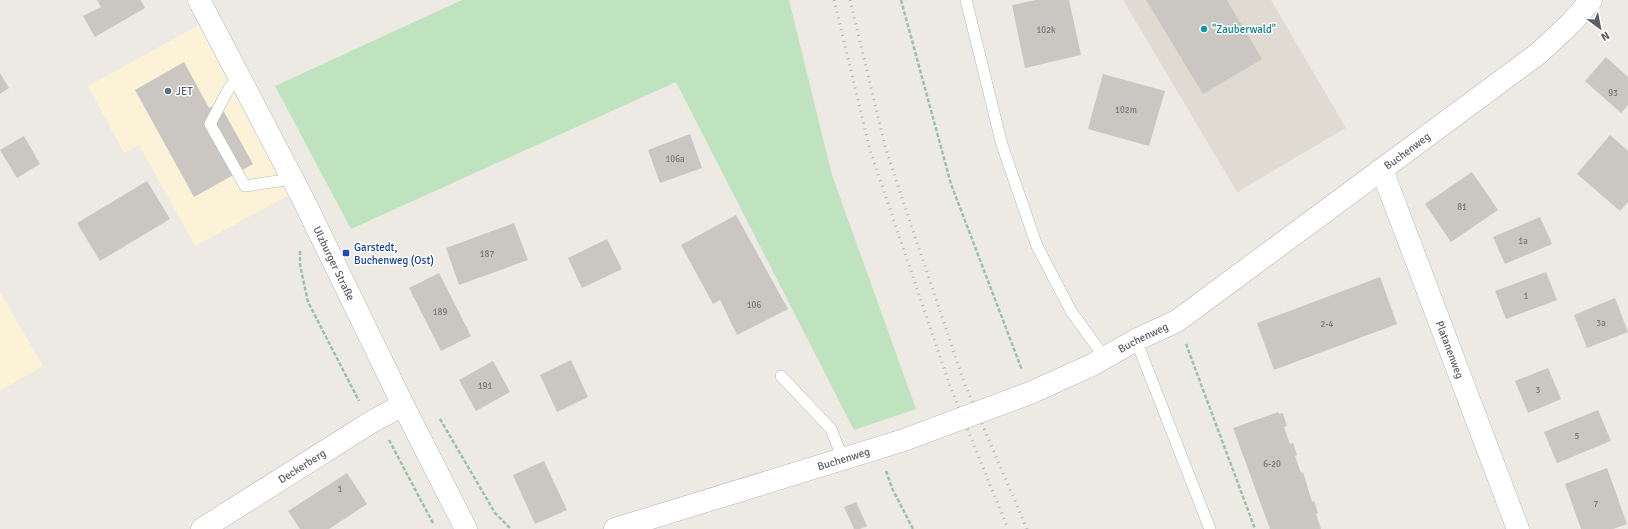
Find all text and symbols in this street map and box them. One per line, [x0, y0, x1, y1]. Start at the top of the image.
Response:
north arrow [1580, 8, 1620, 48]
place label: "Zauberwald" [1212, 23, 1276, 36]
marker: "Zauberwald" [1199, 24, 1209, 34]
house number: 102k [1036, 25, 1056, 36]
text: N [1598, 29, 1612, 44]
place label: JET [176, 85, 193, 98]
marker: JET [163, 86, 173, 96]
house number: 93 [1608, 88, 1618, 99]
house number: 102m [1115, 105, 1137, 116]
street label: Buchenweg [1382, 130, 1433, 173]
house number: 106a [665, 154, 685, 165]
house number: 81 [1457, 202, 1467, 213]
street label: Ulzburger Straße [310, 224, 357, 303]
house number: 1a [1518, 236, 1528, 247]
place label: Garstedt, Buchenweg (Ost) [354, 241, 434, 267]
marker: Garstedt, Buchenweg (Ost) [341, 248, 351, 258]
house number: 187 [480, 249, 494, 260]
house number: 1 [1524, 291, 1529, 302]
house number: 106 [747, 300, 761, 311]
house number: 189 [433, 307, 447, 318]
house number: 3a [1596, 318, 1606, 329]
house number: 2-4 [1321, 319, 1334, 330]
street label: Platanenweg [1433, 319, 1466, 381]
street label: Buchenweg [1116, 320, 1170, 356]
house number: 191 [478, 381, 492, 392]
house number: 3 [1536, 385, 1541, 396]
house number: 5 [1575, 431, 1580, 442]
street label: Buchenweg [816, 445, 872, 473]
street label: Deckerberg [276, 446, 328, 486]
house number: 6-20 [1263, 459, 1281, 470]
house number: 1 [338, 484, 343, 495]
house number: 7 [1594, 499, 1599, 510]

